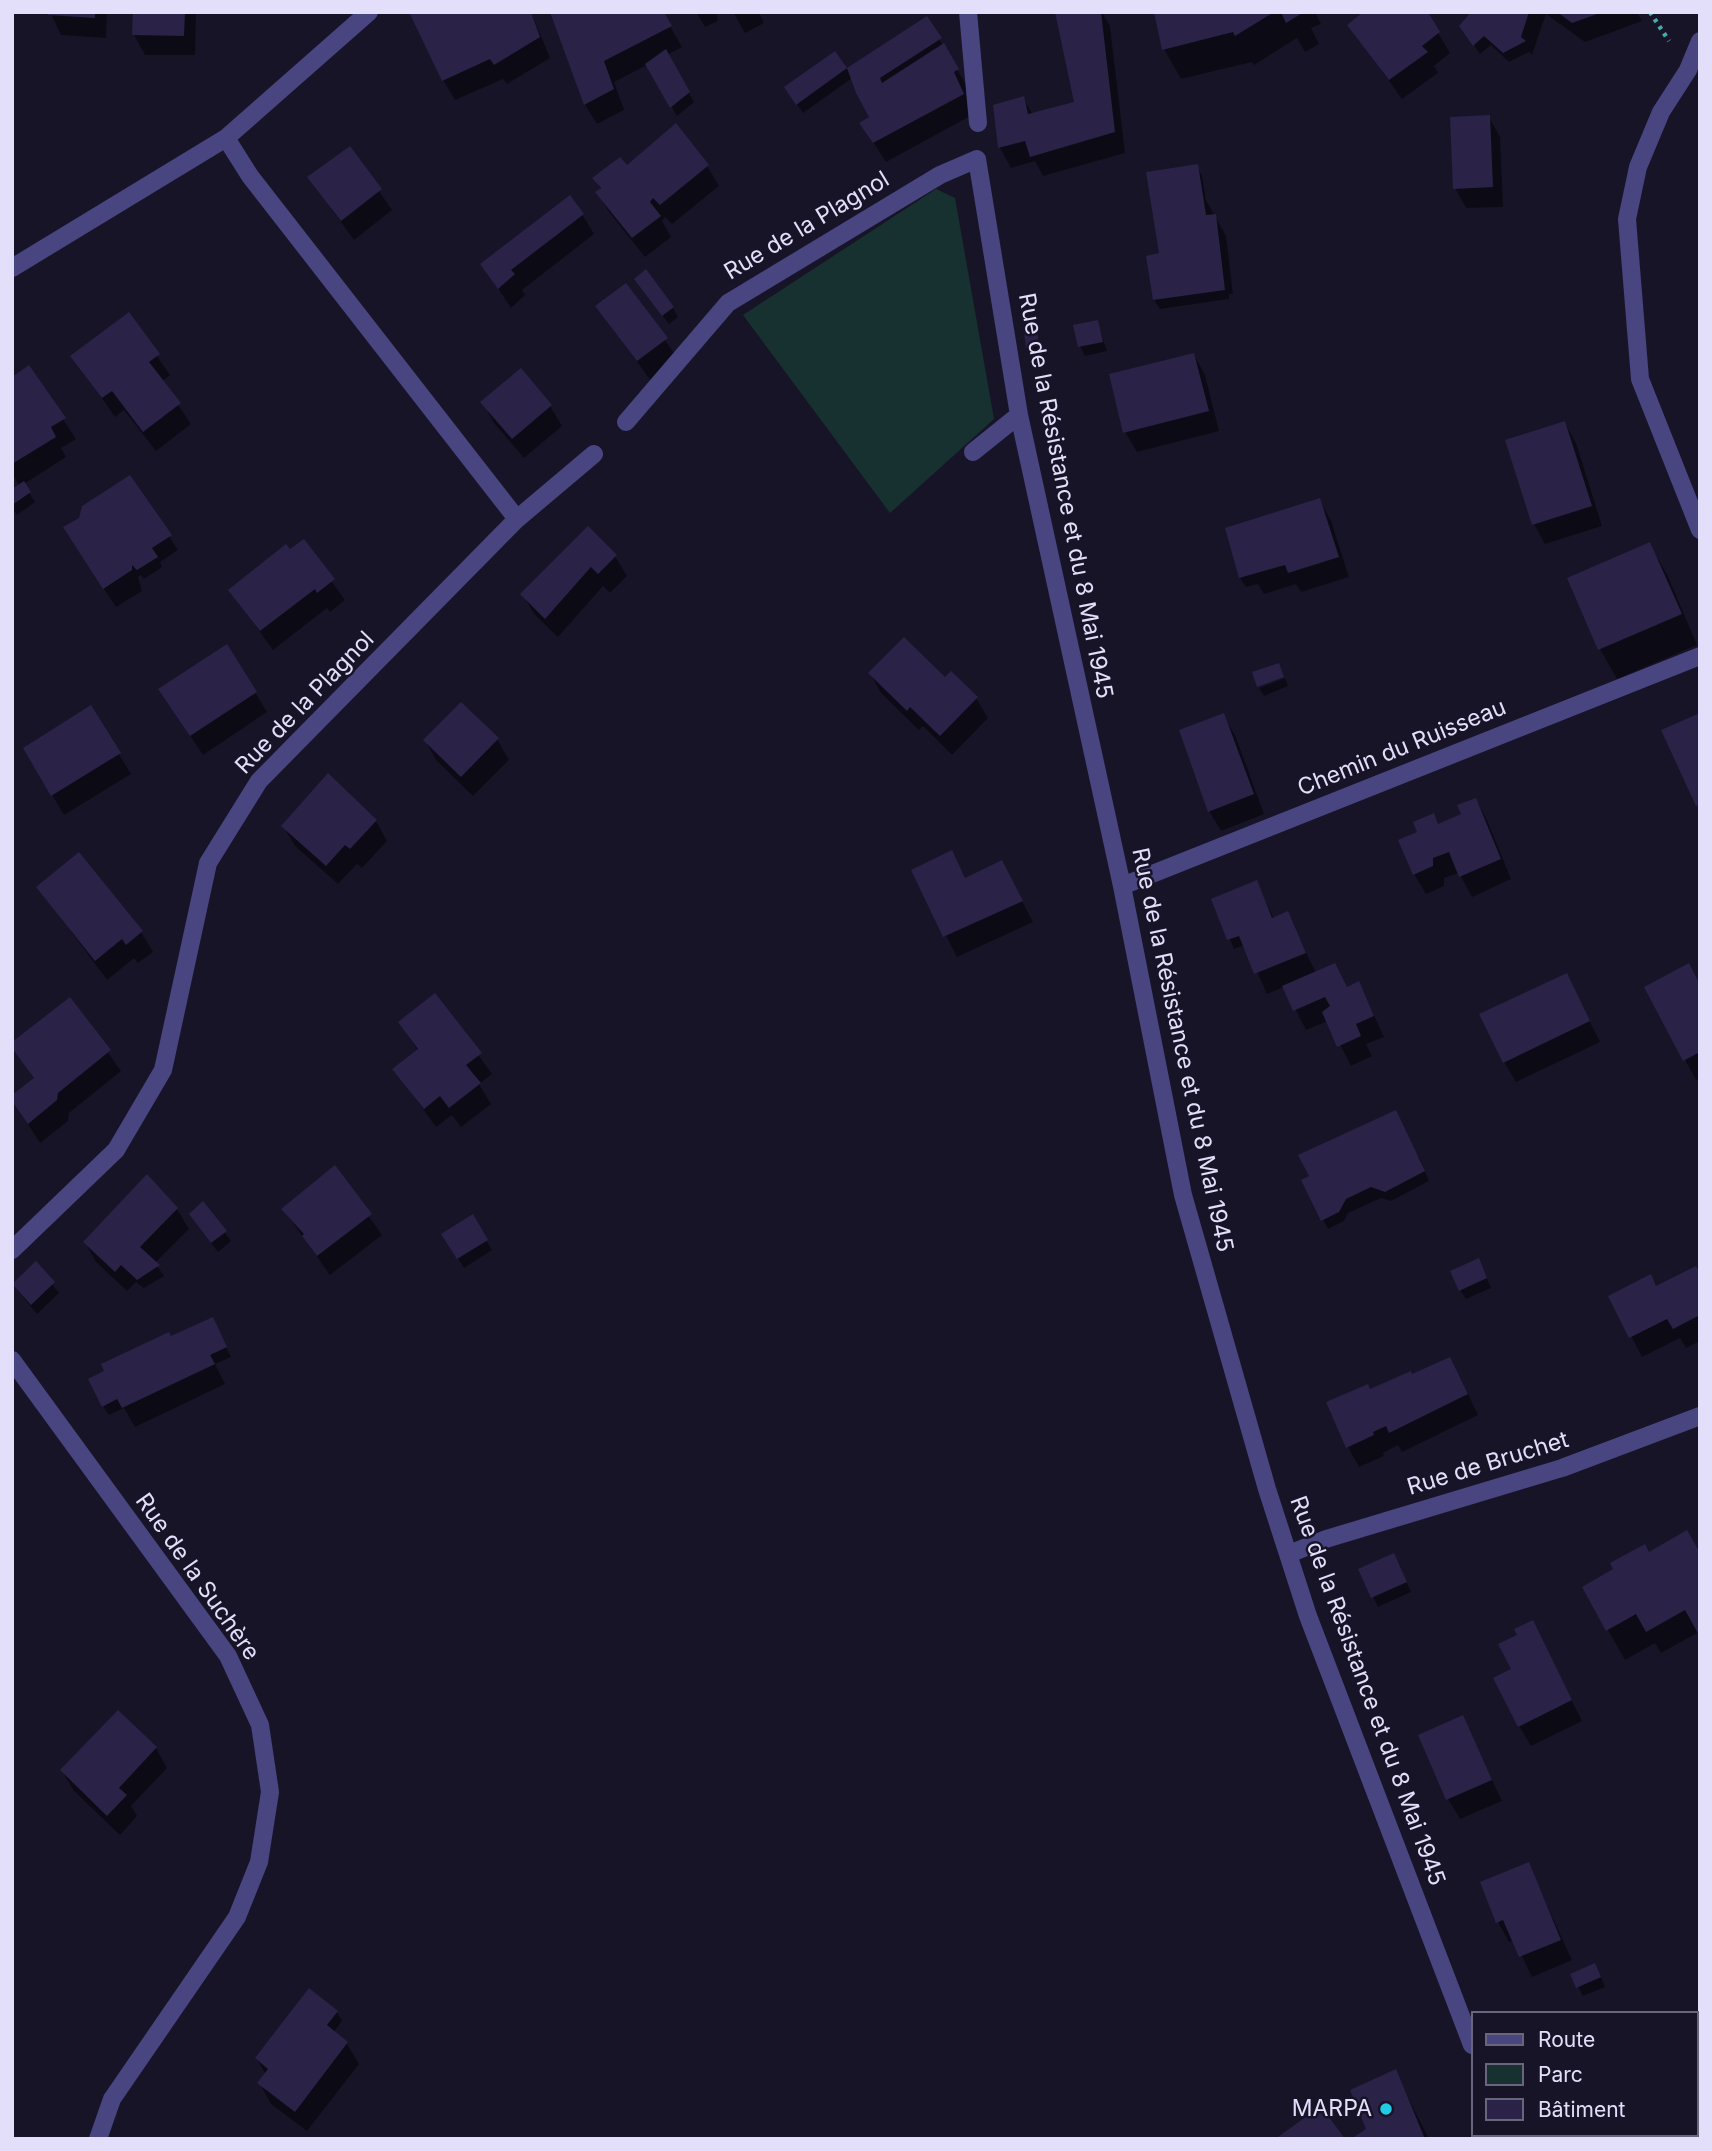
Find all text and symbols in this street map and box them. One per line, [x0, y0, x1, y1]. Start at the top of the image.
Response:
street label: Rue de la Plagnol [720, 166, 894, 286]
street label: Rue de la Résistance et du 8 Mai 1945 [1012, 291, 1118, 701]
street label: Rue de la Plagnol [230, 626, 380, 780]
street label: Chemin du Ruisseau [1294, 694, 1510, 802]
street label: Rue de la Résistance et du 8 Mai 1945 [1126, 845, 1238, 1255]
street label: Rue de Bruchet [1404, 1426, 1572, 1502]
street label: Rue de la Suchère [129, 1488, 265, 1666]
street label: Rue de la Résistance et du 8 Mai 1945 [1283, 1492, 1451, 1890]
legend [1470, 2011, 1698, 2137]
text: Route [1538, 2027, 1595, 2052]
text: Parc [1538, 2062, 1583, 2087]
place label: MARPA [1292, 2095, 1372, 2123]
text: Bâtiment [1538, 2097, 1625, 2122]
marker: MARPA [1378, 2101, 1394, 2117]

